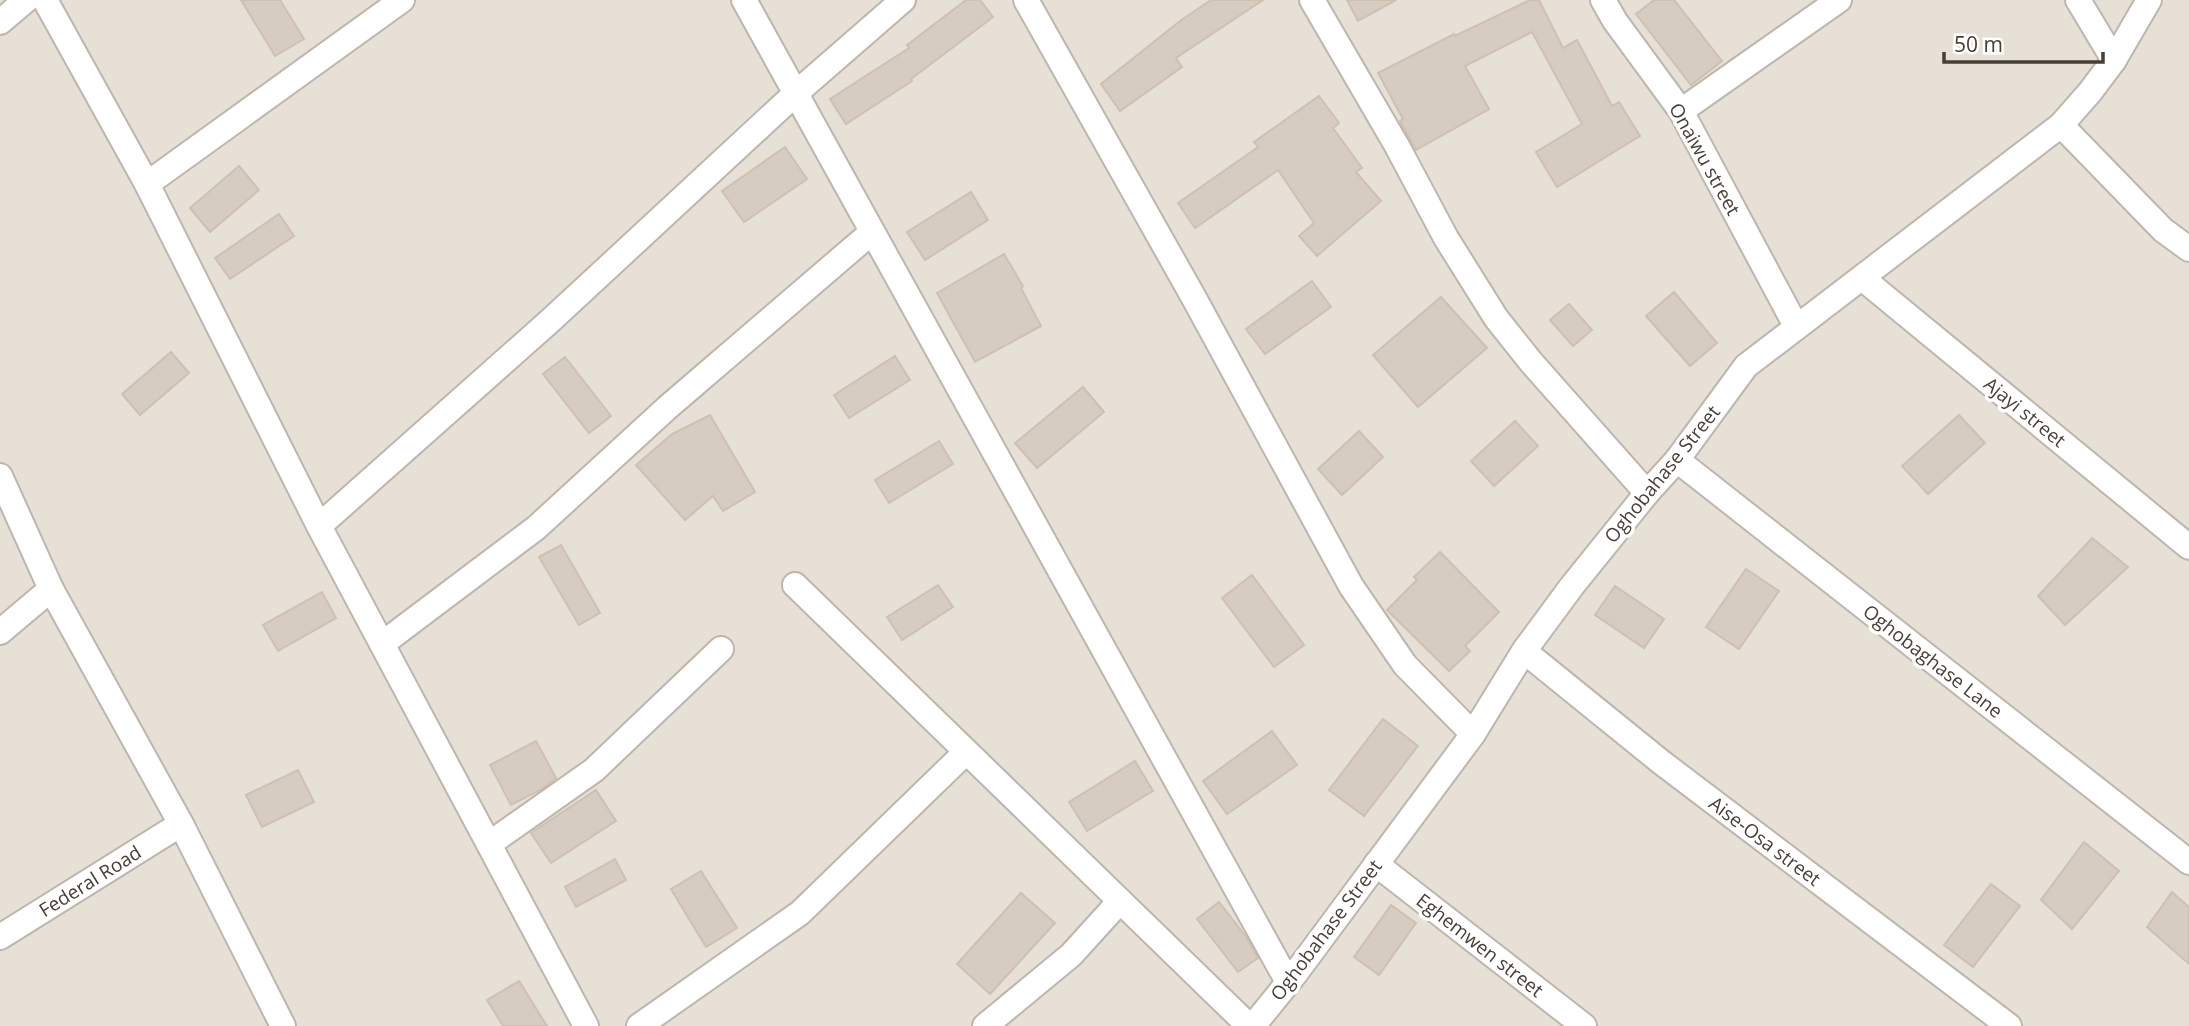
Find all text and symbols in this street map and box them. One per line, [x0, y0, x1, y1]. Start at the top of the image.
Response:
scale bar [1944, 21, 2103, 65]
text: 50 m [1954, 30, 2003, 58]
street label: Onaiwu street [1663, 98, 1747, 220]
street label: Ajayi street [1979, 371, 2072, 453]
street label: Oghobahase Street [1598, 399, 1726, 548]
street label: Oghobaghase Lane [1858, 598, 2008, 724]
street label: Aise-Osa street [1704, 790, 1826, 892]
street label: Federal Road [34, 839, 146, 923]
street label: Oghobahase Street [1264, 854, 1388, 1006]
street label: Eghemwen street [1411, 887, 1549, 1003]

